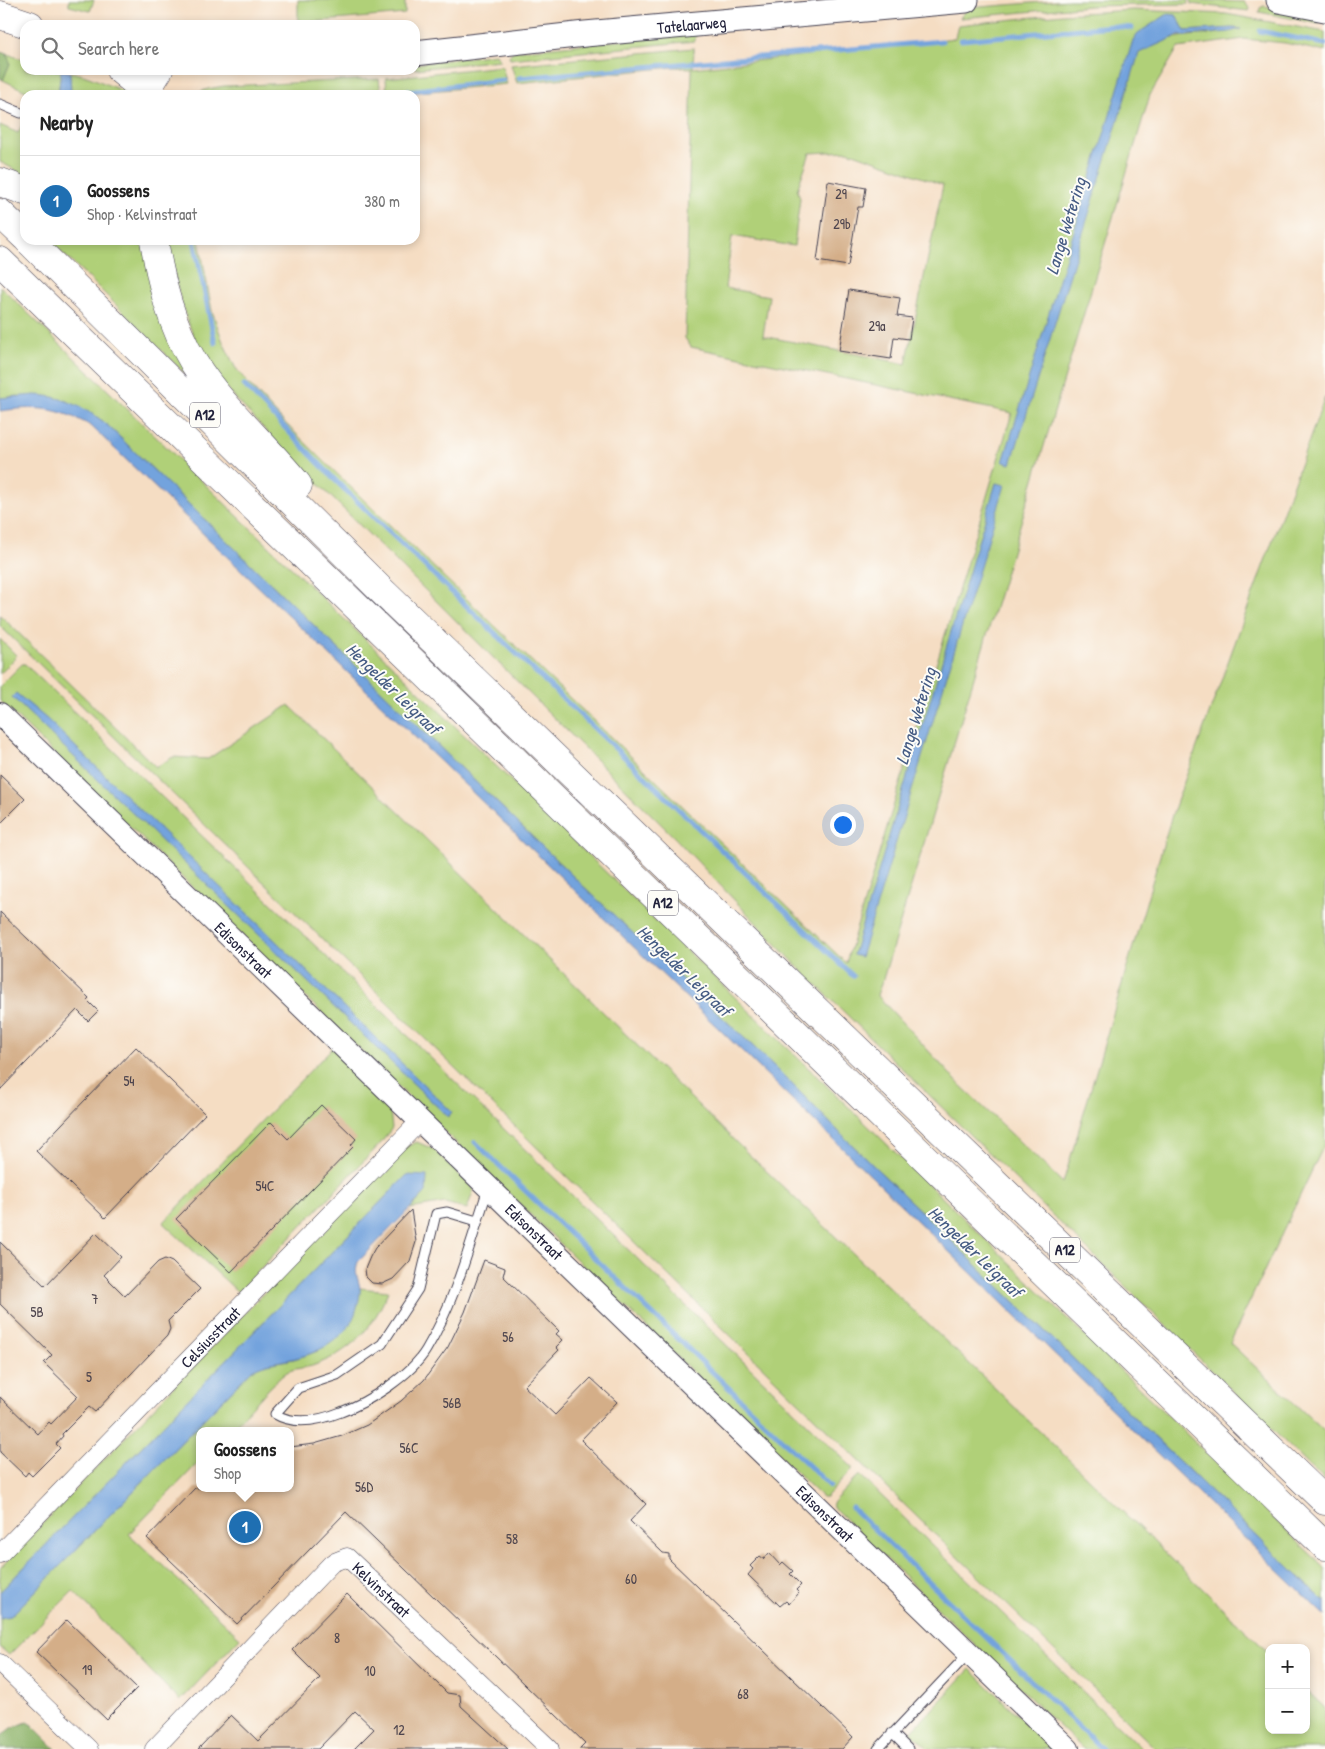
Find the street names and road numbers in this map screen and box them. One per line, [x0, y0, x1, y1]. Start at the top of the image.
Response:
street label: Tatelaarweg [656, 10, 727, 39]
road number: A12 [190, 402, 220, 428]
road number: A12 [648, 890, 678, 916]
street label: Edisonstraat [210, 917, 278, 983]
street label: Edisonstraat [501, 1199, 568, 1265]
road number: A12 [1050, 1238, 1080, 1262]
street label: Celsiusstraat [175, 1301, 246, 1373]
street label: Edisonstraat [791, 1480, 859, 1547]
street label: Kelvinstraat [348, 1557, 416, 1623]

